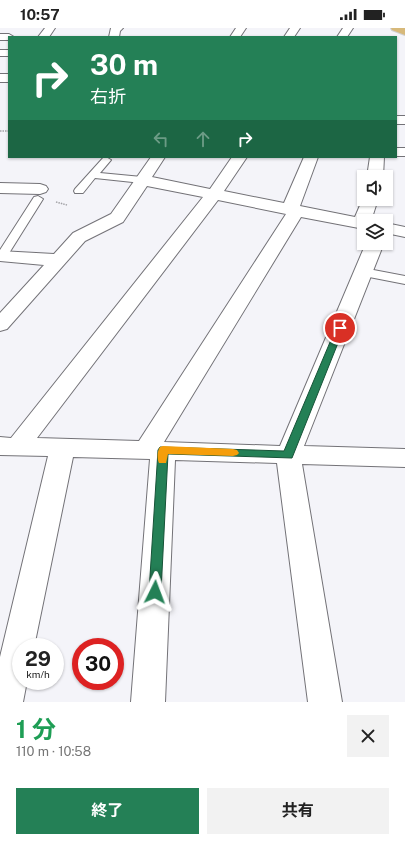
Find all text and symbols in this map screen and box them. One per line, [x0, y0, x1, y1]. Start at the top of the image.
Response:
text: 10:57 [20, 6, 60, 23]
text: 30 m [90, 48, 158, 81]
icon: right [24, 52, 76, 104]
text: 右折 [90, 86, 126, 107]
icon: left [150, 128, 172, 150]
icon: ahead [192, 128, 214, 150]
icon: right [234, 128, 256, 150]
map controls [357, 170, 393, 250]
button: sound [357, 170, 393, 206]
button: layers [357, 214, 393, 250]
pin [323, 311, 357, 345]
icon: arrive [329, 317, 351, 339]
position arrow [134, 571, 176, 613]
speed limit sign: 30 [72, 638, 124, 690]
text: 29 [25, 647, 51, 671]
text: km/h [26, 668, 50, 680]
text: 1 分 [16, 715, 56, 743]
button: close [347, 715, 389, 757]
text: 110 m · 10:58 [16, 744, 91, 759]
button: 終了 [16, 788, 199, 834]
button: 共有 [207, 788, 389, 834]

